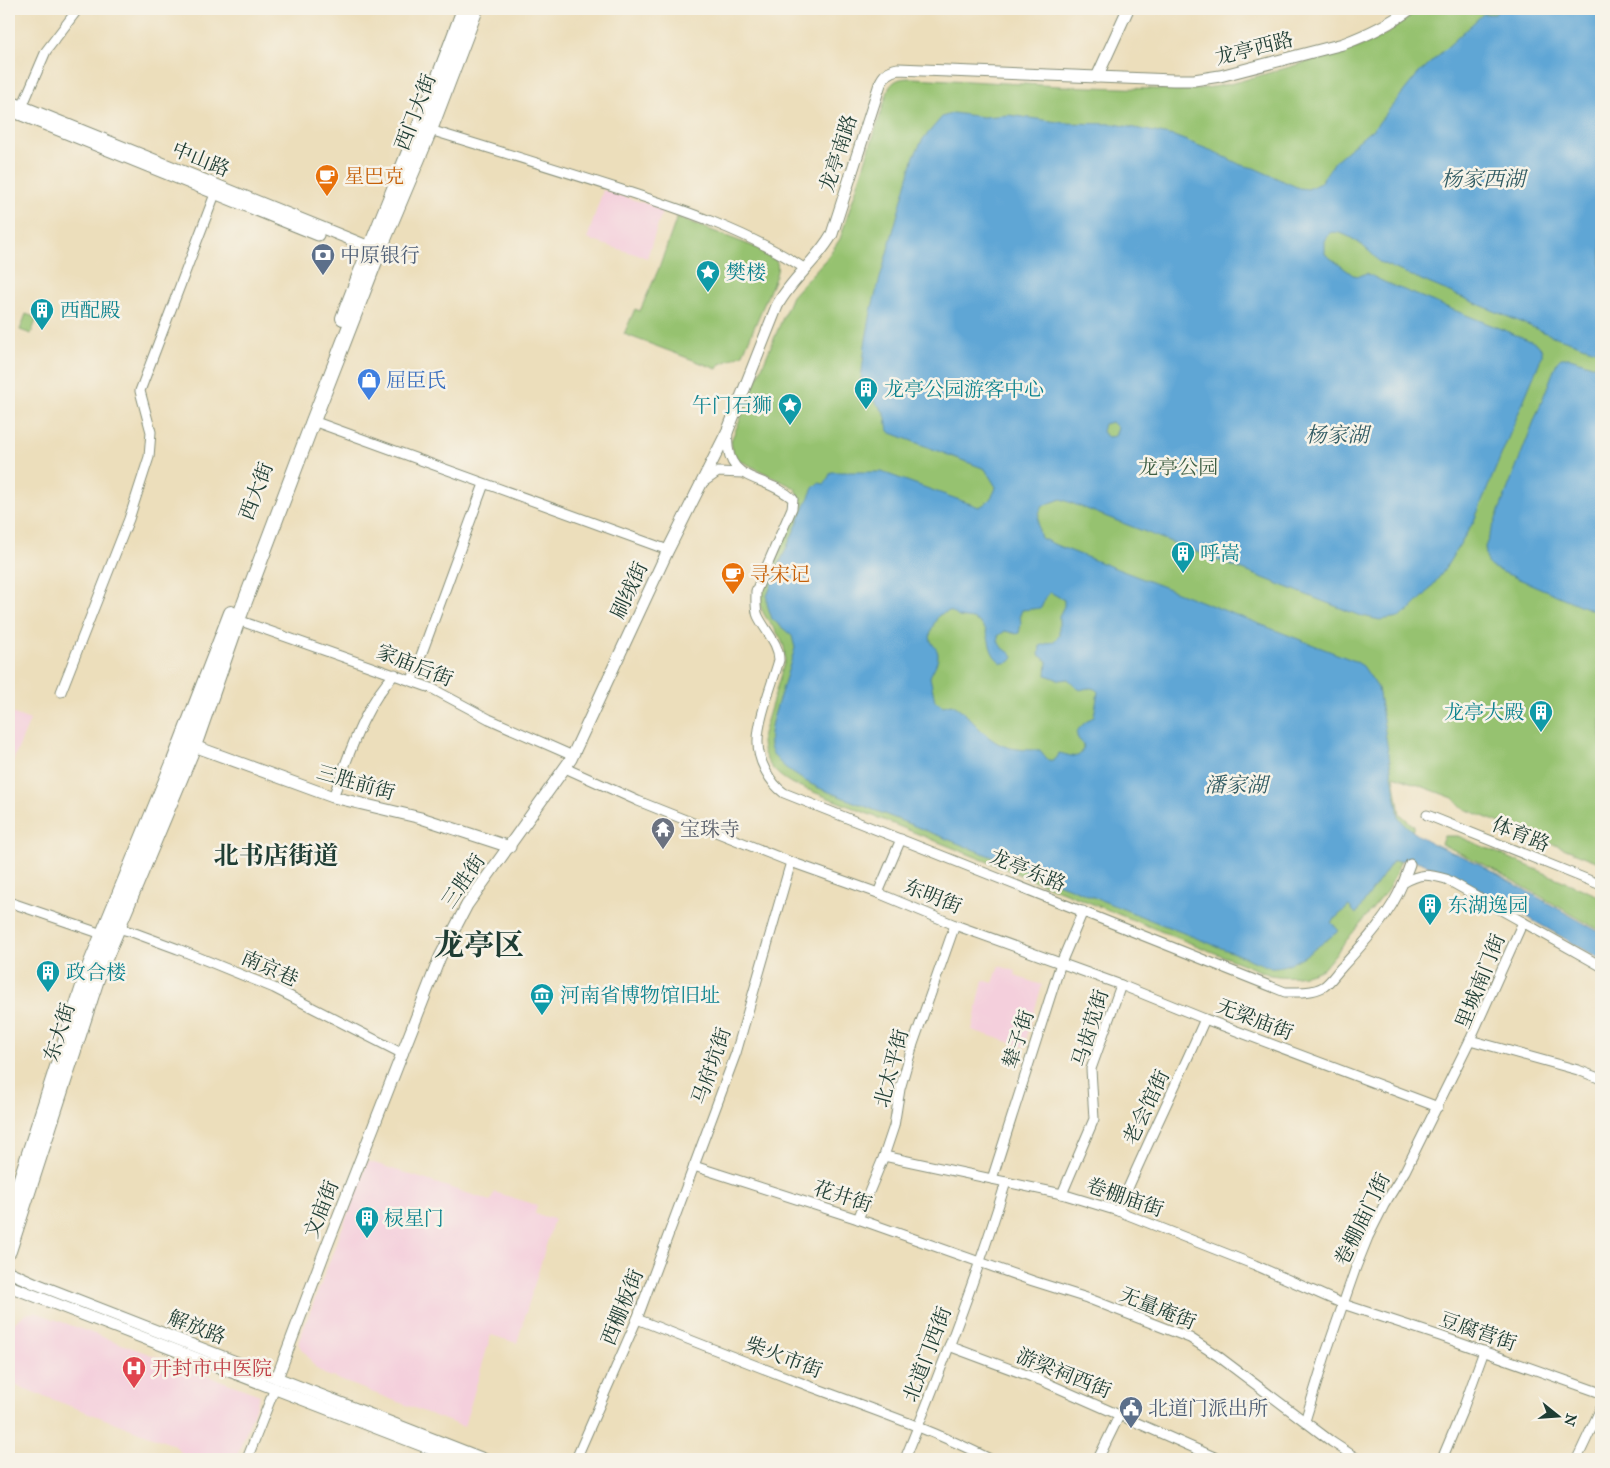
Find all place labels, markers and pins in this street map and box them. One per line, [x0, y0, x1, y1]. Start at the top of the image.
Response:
cafe icon: 星巴克 [314, 163, 340, 197]
place label: 星巴克 [344, 164, 404, 188]
bank icon: 中原银行 [310, 242, 336, 276]
place label: 中原银行 [340, 243, 420, 267]
place icon: 樊楼 [695, 259, 721, 293]
place label: 樊楼 [726, 260, 766, 284]
building icon: 西配殿 [29, 297, 55, 331]
place label: 西配殿 [60, 298, 120, 322]
shop icon: 屈臣氏 [356, 367, 382, 401]
place label: 屈臣氏 [386, 368, 446, 392]
building icon: 龙亭公园游客中心 [853, 376, 879, 410]
place label: 龙亭公园游客中心 [884, 377, 1044, 401]
place icon: 午门石狮 [777, 392, 803, 426]
place label: 午门石狮 [692, 393, 772, 417]
building icon: 呼嵩 [1170, 540, 1196, 574]
place label: 呼嵩 [1200, 541, 1240, 565]
cafe icon: 寻宋记 [720, 561, 746, 595]
place label: 寻宋记 [750, 562, 810, 586]
building icon: 龙亭大殿 [1528, 699, 1554, 733]
place label: 龙亭大殿 [1444, 700, 1524, 724]
temple icon: 宝珠寺 [650, 816, 676, 850]
place label: 宝珠寺 [680, 817, 740, 841]
building icon: 东湖逸园 [1417, 892, 1443, 926]
place label: 东湖逸园 [1448, 893, 1528, 917]
building icon: 政合楼 [35, 959, 61, 993]
place label: 政合楼 [66, 960, 126, 984]
museum icon: 河南省博物馆旧址 [529, 982, 555, 1016]
place label: 河南省博物馆旧址 [560, 983, 720, 1007]
building icon: 棂星门 [354, 1205, 380, 1239]
place label: 棂星门 [384, 1206, 444, 1230]
hospital icon: 开封市中医院 [121, 1355, 147, 1389]
place label: 开封市中医院 [152, 1356, 272, 1380]
public building icon: 北道门派出所 [1118, 1395, 1144, 1429]
place label: 北道门派出所 [1148, 1396, 1268, 1420]

